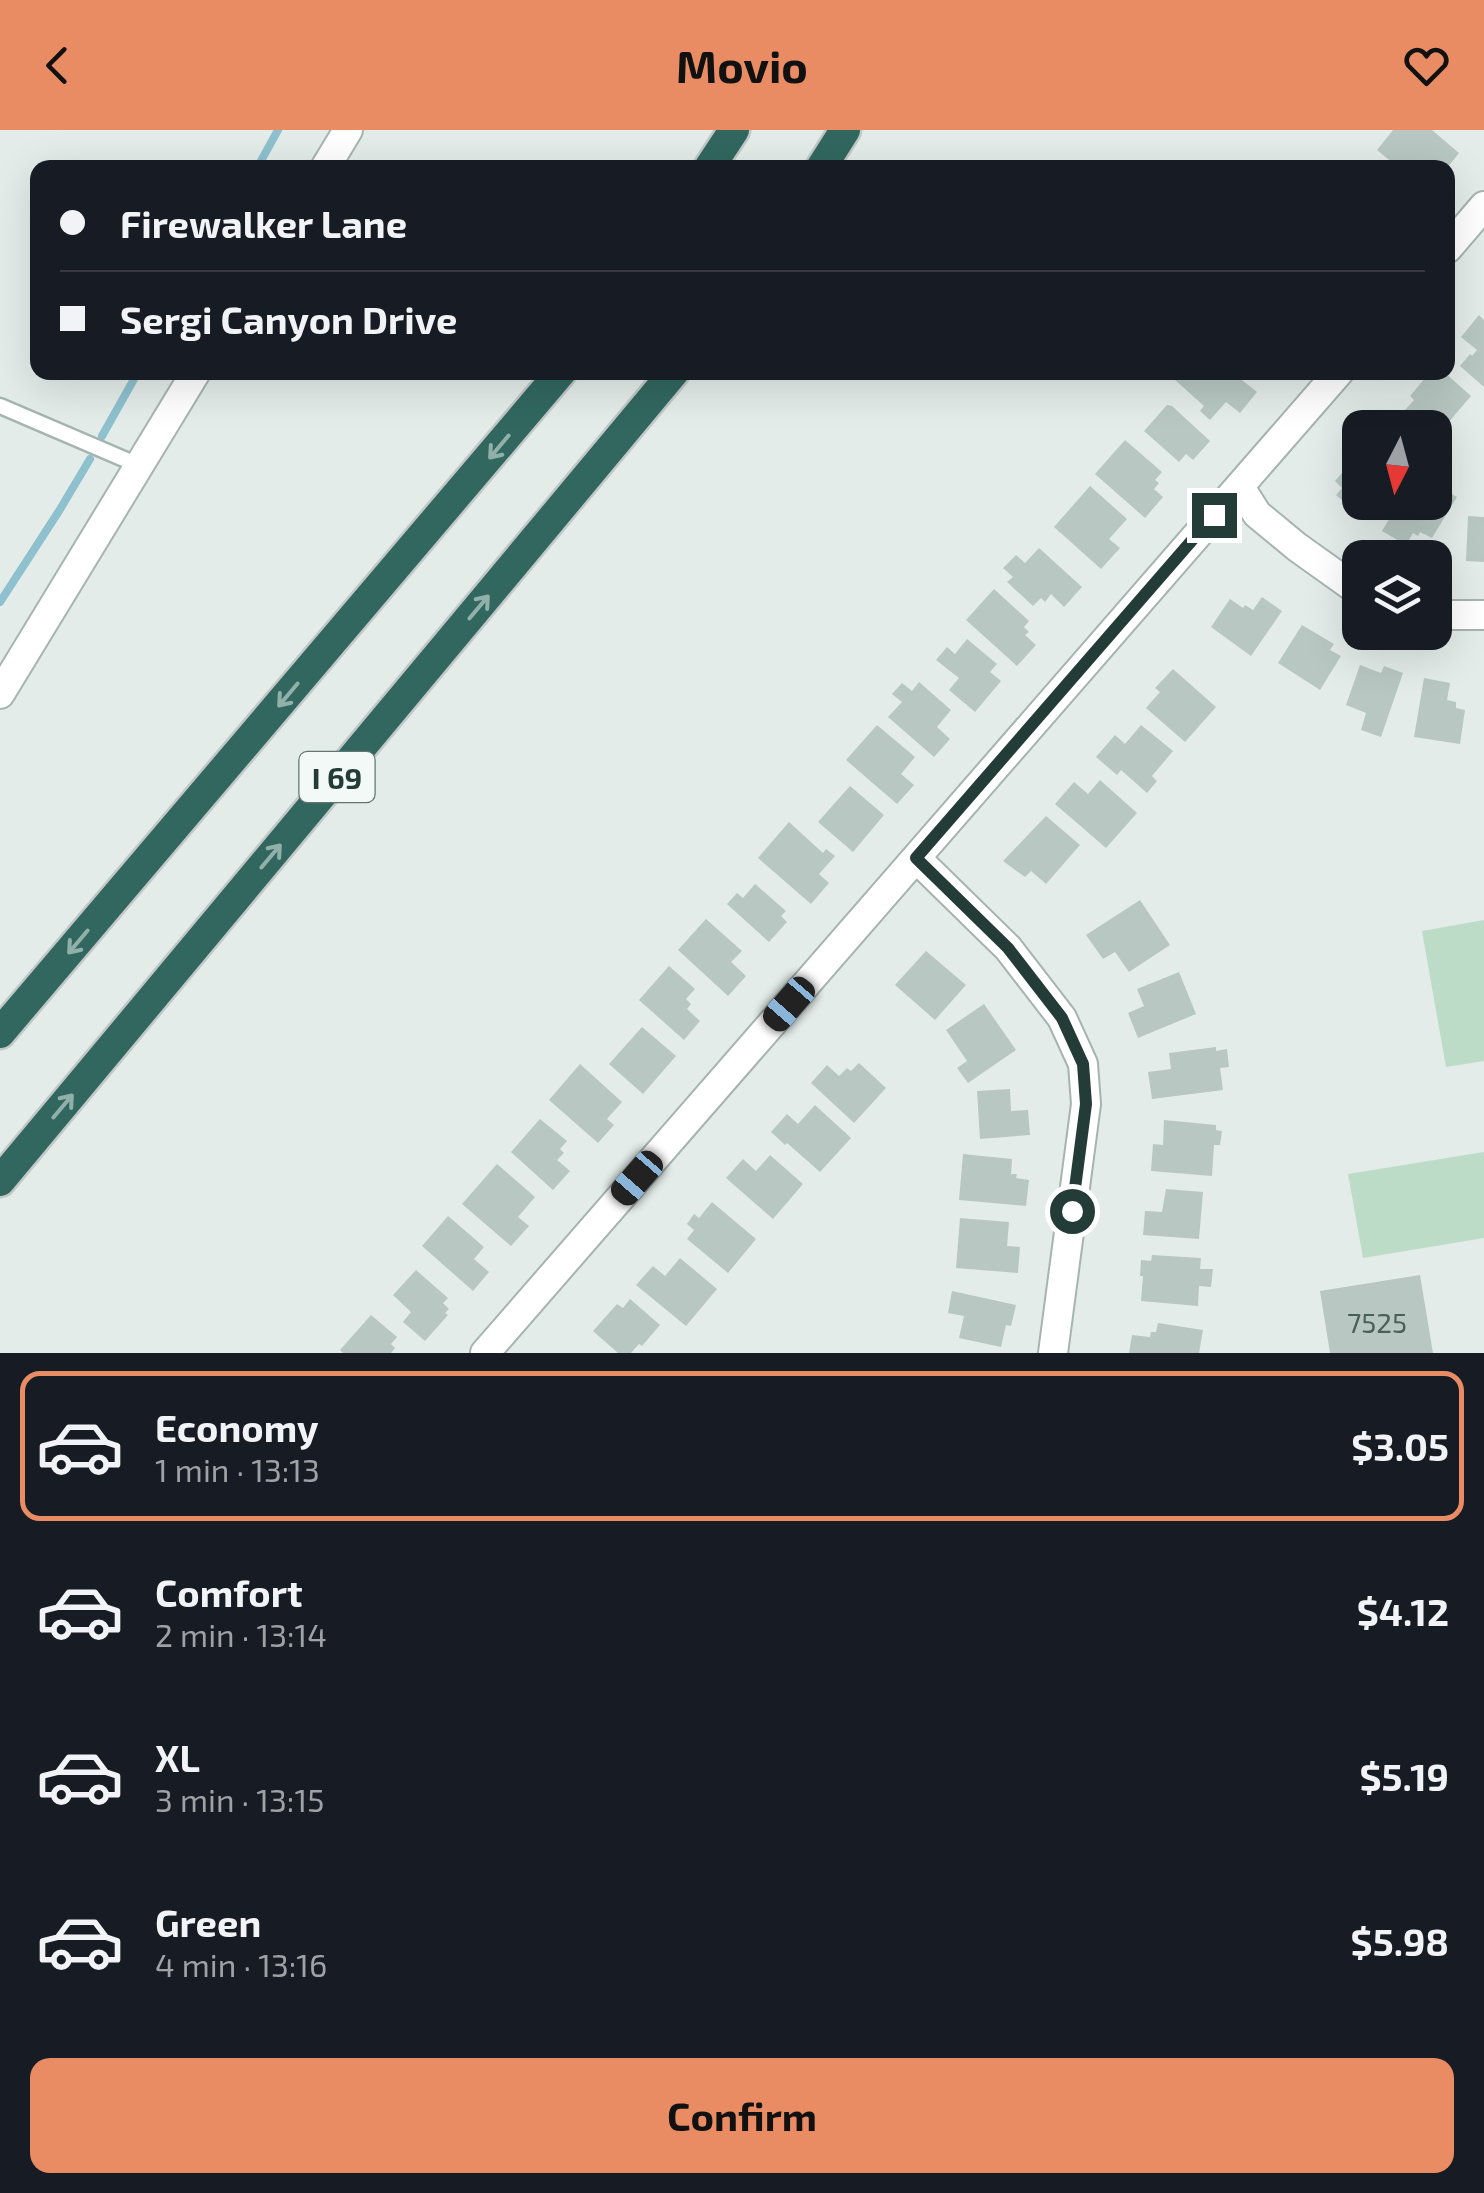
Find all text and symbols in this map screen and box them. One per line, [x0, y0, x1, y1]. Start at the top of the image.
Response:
icon: back [30, 38, 85, 93]
text: Movio [676, 38, 808, 92]
icon: heart [1399, 38, 1454, 93]
text: Firewalker Lane [120, 200, 407, 246]
text: Sergi Canyon Drive [120, 296, 457, 342]
north arrow [1342, 410, 1452, 520]
map controls [1342, 410, 1452, 650]
one-way arrow [488, 434, 510, 460]
route end [1192, 493, 1237, 538]
button: layers [1342, 540, 1452, 650]
one-way arrow [468, 594, 490, 620]
one-way arrow [277, 682, 300, 707]
road number: I 69 [300, 752, 374, 802]
one-way arrow [260, 844, 282, 870]
one-way arrow [67, 929, 89, 955]
car [758, 972, 820, 1036]
one-way arrow [51, 1093, 73, 1119]
car [606, 1146, 668, 1210]
route start [1050, 1189, 1095, 1234]
house number: 7525 [1347, 1305, 1407, 1339]
icon: car [35, 1401, 125, 1491]
text: Economy [155, 1404, 319, 1450]
text: $3.05 [1351, 1423, 1449, 1469]
text: 1 min · 13:13 [155, 1450, 320, 1488]
icon: car [35, 1566, 125, 1656]
text: Comfort [155, 1569, 303, 1615]
text: $4.12 [1357, 1588, 1449, 1634]
text: 2 min · 13:14 [155, 1615, 327, 1653]
icon: car [35, 1731, 125, 1821]
text: XL [155, 1734, 200, 1780]
text: $5.19 [1360, 1753, 1449, 1799]
text: 3 min · 13:15 [155, 1780, 324, 1818]
icon: car [35, 1896, 125, 1986]
text: Green [155, 1899, 261, 1945]
text: $5.98 [1351, 1918, 1449, 1964]
text: 4 min · 13:16 [155, 1945, 327, 1983]
button: Confirm [30, 2058, 1454, 2173]

